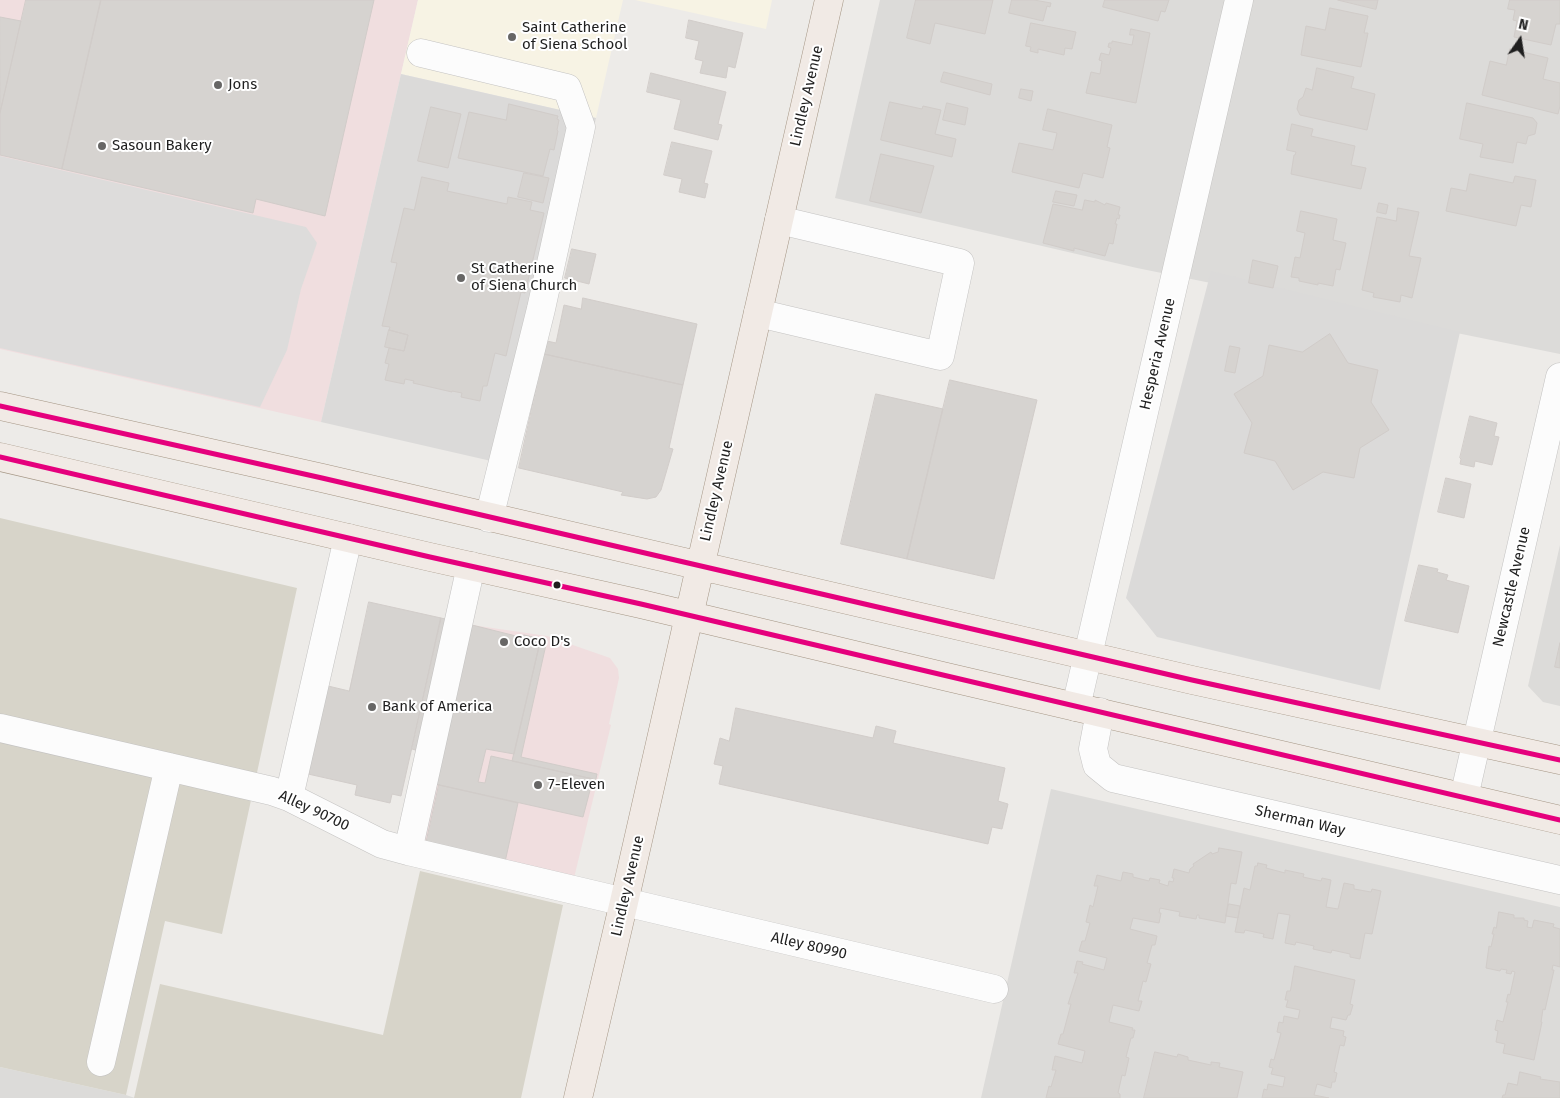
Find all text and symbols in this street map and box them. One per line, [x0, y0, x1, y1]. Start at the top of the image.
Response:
north arrow [1495, 15, 1545, 65]
text: N [1517, 16, 1530, 34]
place label: Saint Catherine of Siena School [522, 19, 627, 54]
marker: Saint Catherine of Siena School [506, 31, 518, 43]
street label: Lindley Avenue [787, 44, 827, 148]
place label: Jons [228, 76, 257, 94]
marker: Jons [212, 79, 224, 91]
place label: Sasoun Bakery [112, 137, 212, 155]
marker: Sasoun Bakery [96, 140, 108, 152]
place label: St Catherine of Siena Church [471, 260, 577, 295]
marker: St Catherine of Siena Church [455, 272, 467, 284]
street label: Hesperia Avenue [1136, 296, 1180, 412]
street label: Lindley Avenue [697, 439, 737, 543]
street label: Newcastle Avenue [1489, 525, 1535, 649]
unlabelled marker [552, 580, 562, 590]
place label: Coco D's [514, 633, 570, 651]
marker: Coco D's [498, 636, 510, 648]
place label: Bank of America [382, 698, 492, 716]
marker: Bank of America [366, 701, 378, 713]
place label: 7-Eleven [548, 776, 605, 794]
marker: 7-Eleven [532, 779, 544, 791]
street label: Alley 90700 [276, 787, 352, 835]
street label: Sherman Way [1253, 802, 1347, 840]
street label: Lindley Avenue [608, 834, 648, 938]
street label: Alley 80990 [769, 929, 849, 963]

